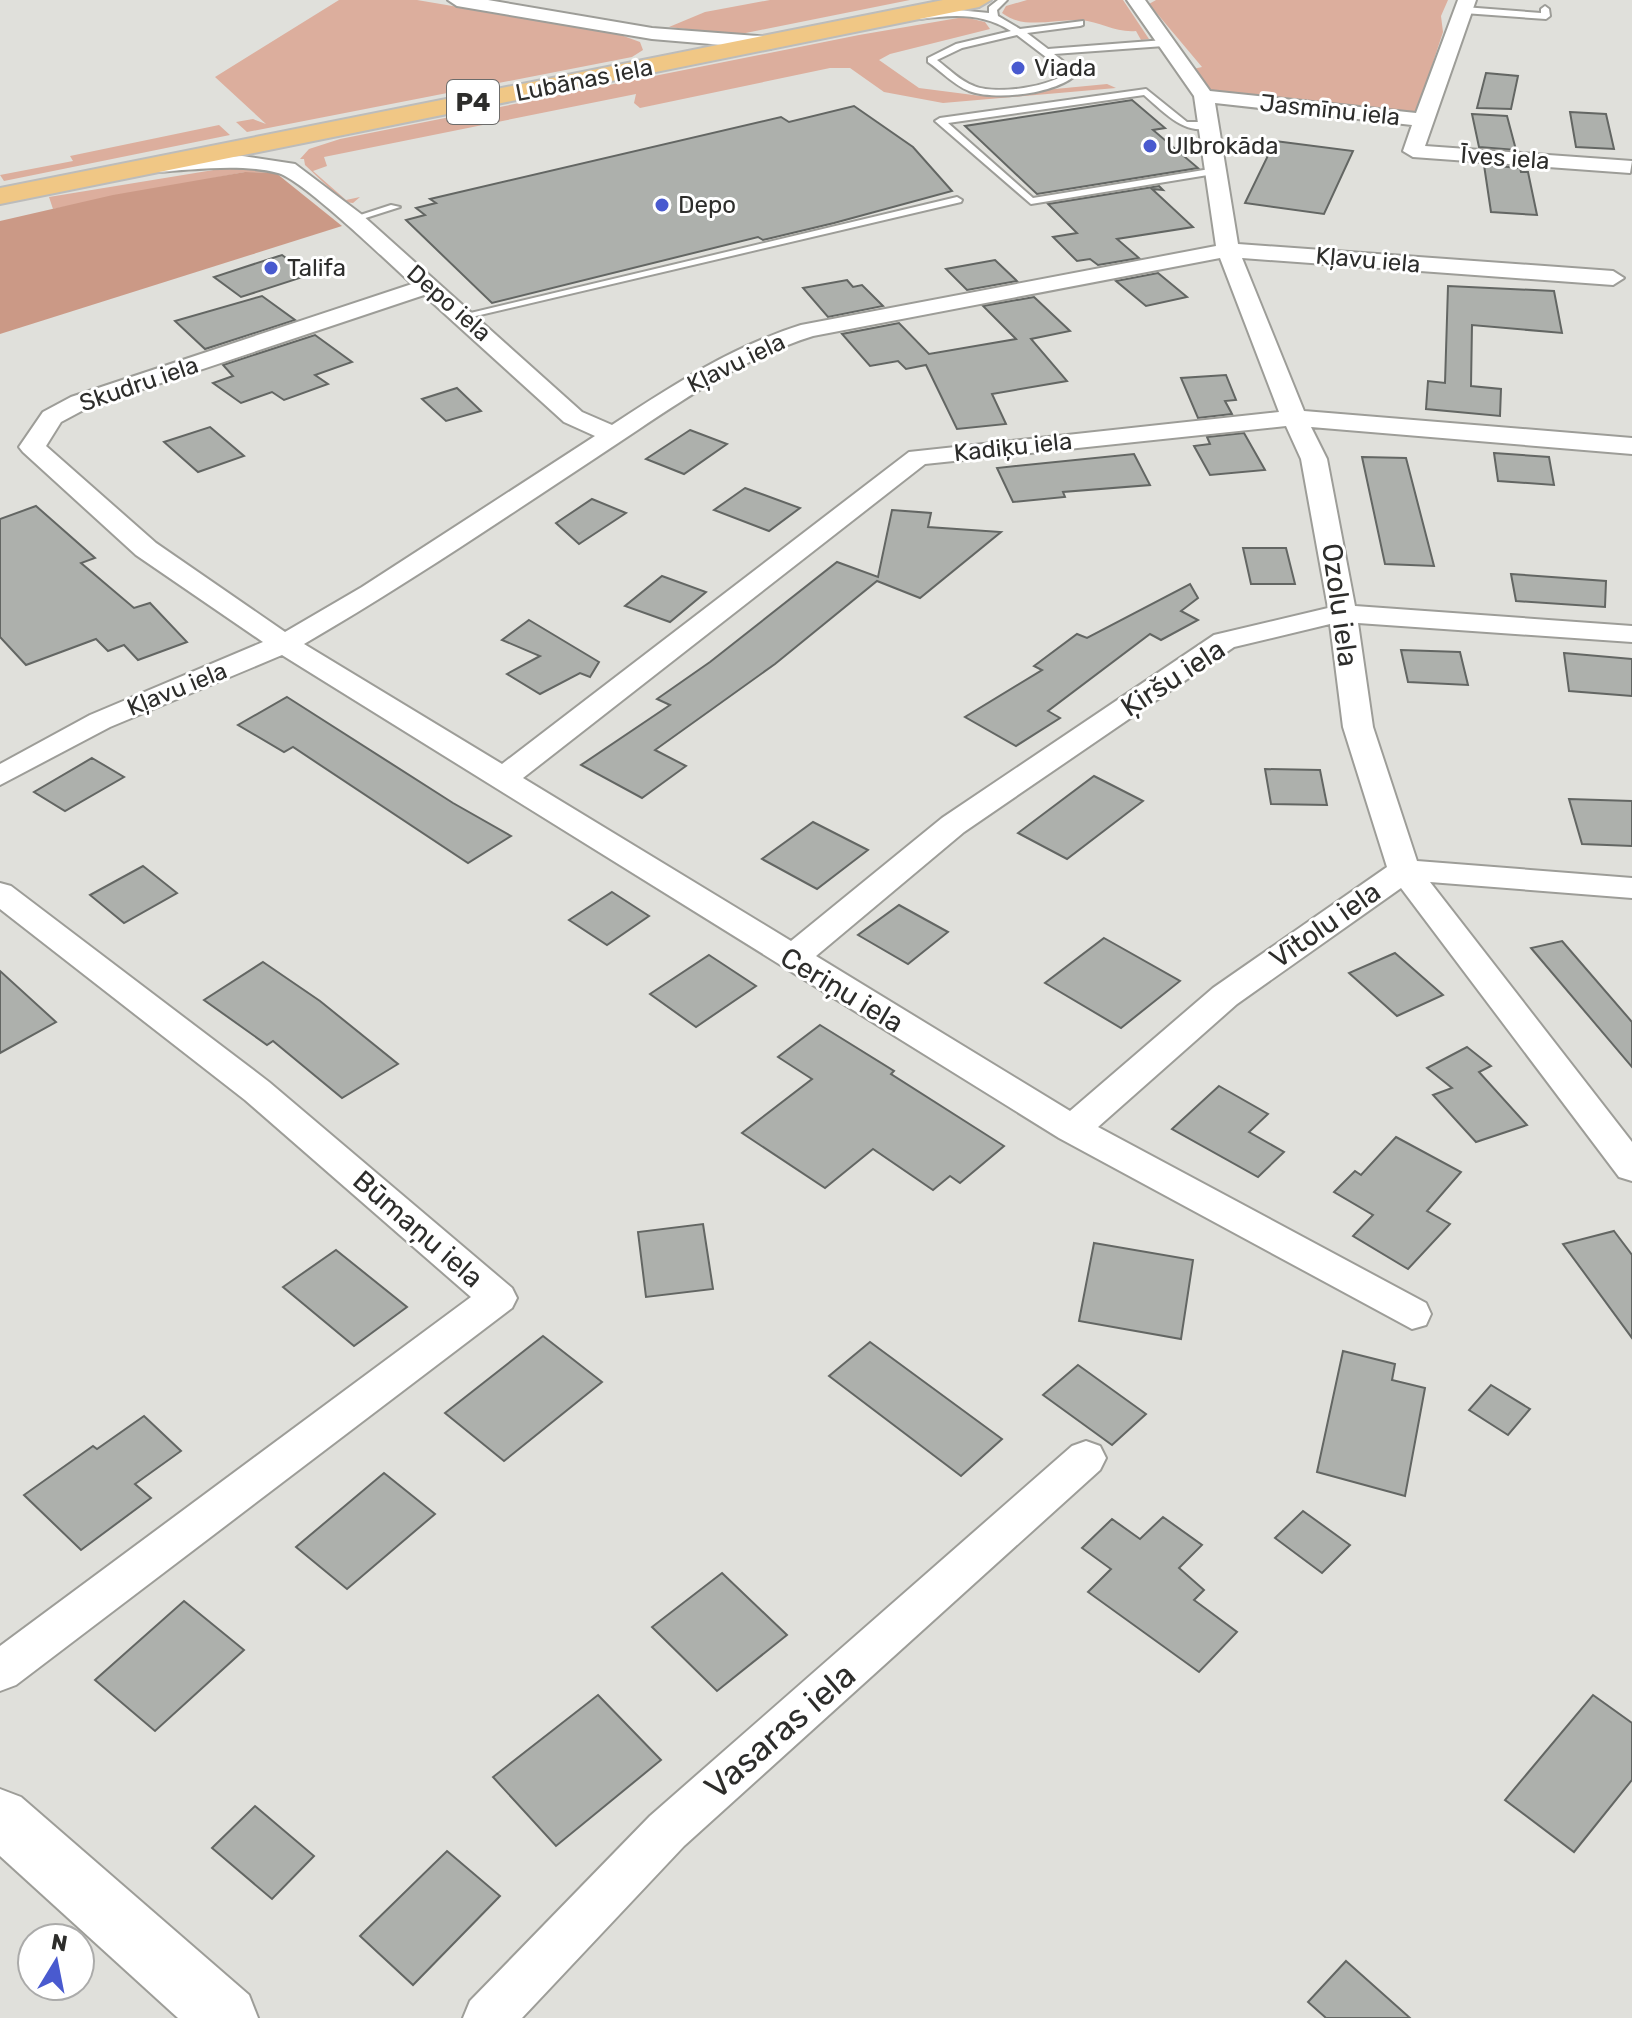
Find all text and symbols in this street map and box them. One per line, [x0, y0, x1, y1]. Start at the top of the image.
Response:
street label: Lubānas iela [513, 53, 655, 107]
place label: Viada [1034, 54, 1096, 82]
marker: Viada [1009, 59, 1027, 77]
road number: P4 [447, 80, 499, 124]
street label: Jasmīnu iela [1258, 89, 1402, 131]
place label: Ulbrokāda [1166, 132, 1279, 160]
marker: Ulbrokāda [1141, 137, 1159, 155]
street label: Īves iela [1458, 141, 1551, 175]
place label: Depo [678, 191, 736, 219]
marker: Depo [653, 196, 671, 214]
street label: Kļavu iela [1314, 241, 1422, 279]
place label: Talifa [287, 254, 346, 282]
marker: Talifa [262, 259, 280, 277]
street label: Depo iela [401, 259, 497, 347]
street label: Kļavu iela [683, 327, 789, 399]
street label: Skudru iela [76, 351, 202, 417]
street label: Kadiķu iela [953, 427, 1073, 467]
street label: Ozolu iela [1315, 541, 1365, 669]
street label: Ķiršu iela [1115, 632, 1231, 724]
street label: Kļavu iela [123, 656, 231, 722]
street label: Vītolu iela [1263, 875, 1387, 975]
street label: Ceriņu iela [775, 941, 909, 1039]
street label: Būmaņu iela [346, 1164, 490, 1294]
street label: Vasaras iela [696, 1654, 864, 1808]
north arrow [16, 1922, 96, 2002]
text: N [49, 1928, 70, 1957]

